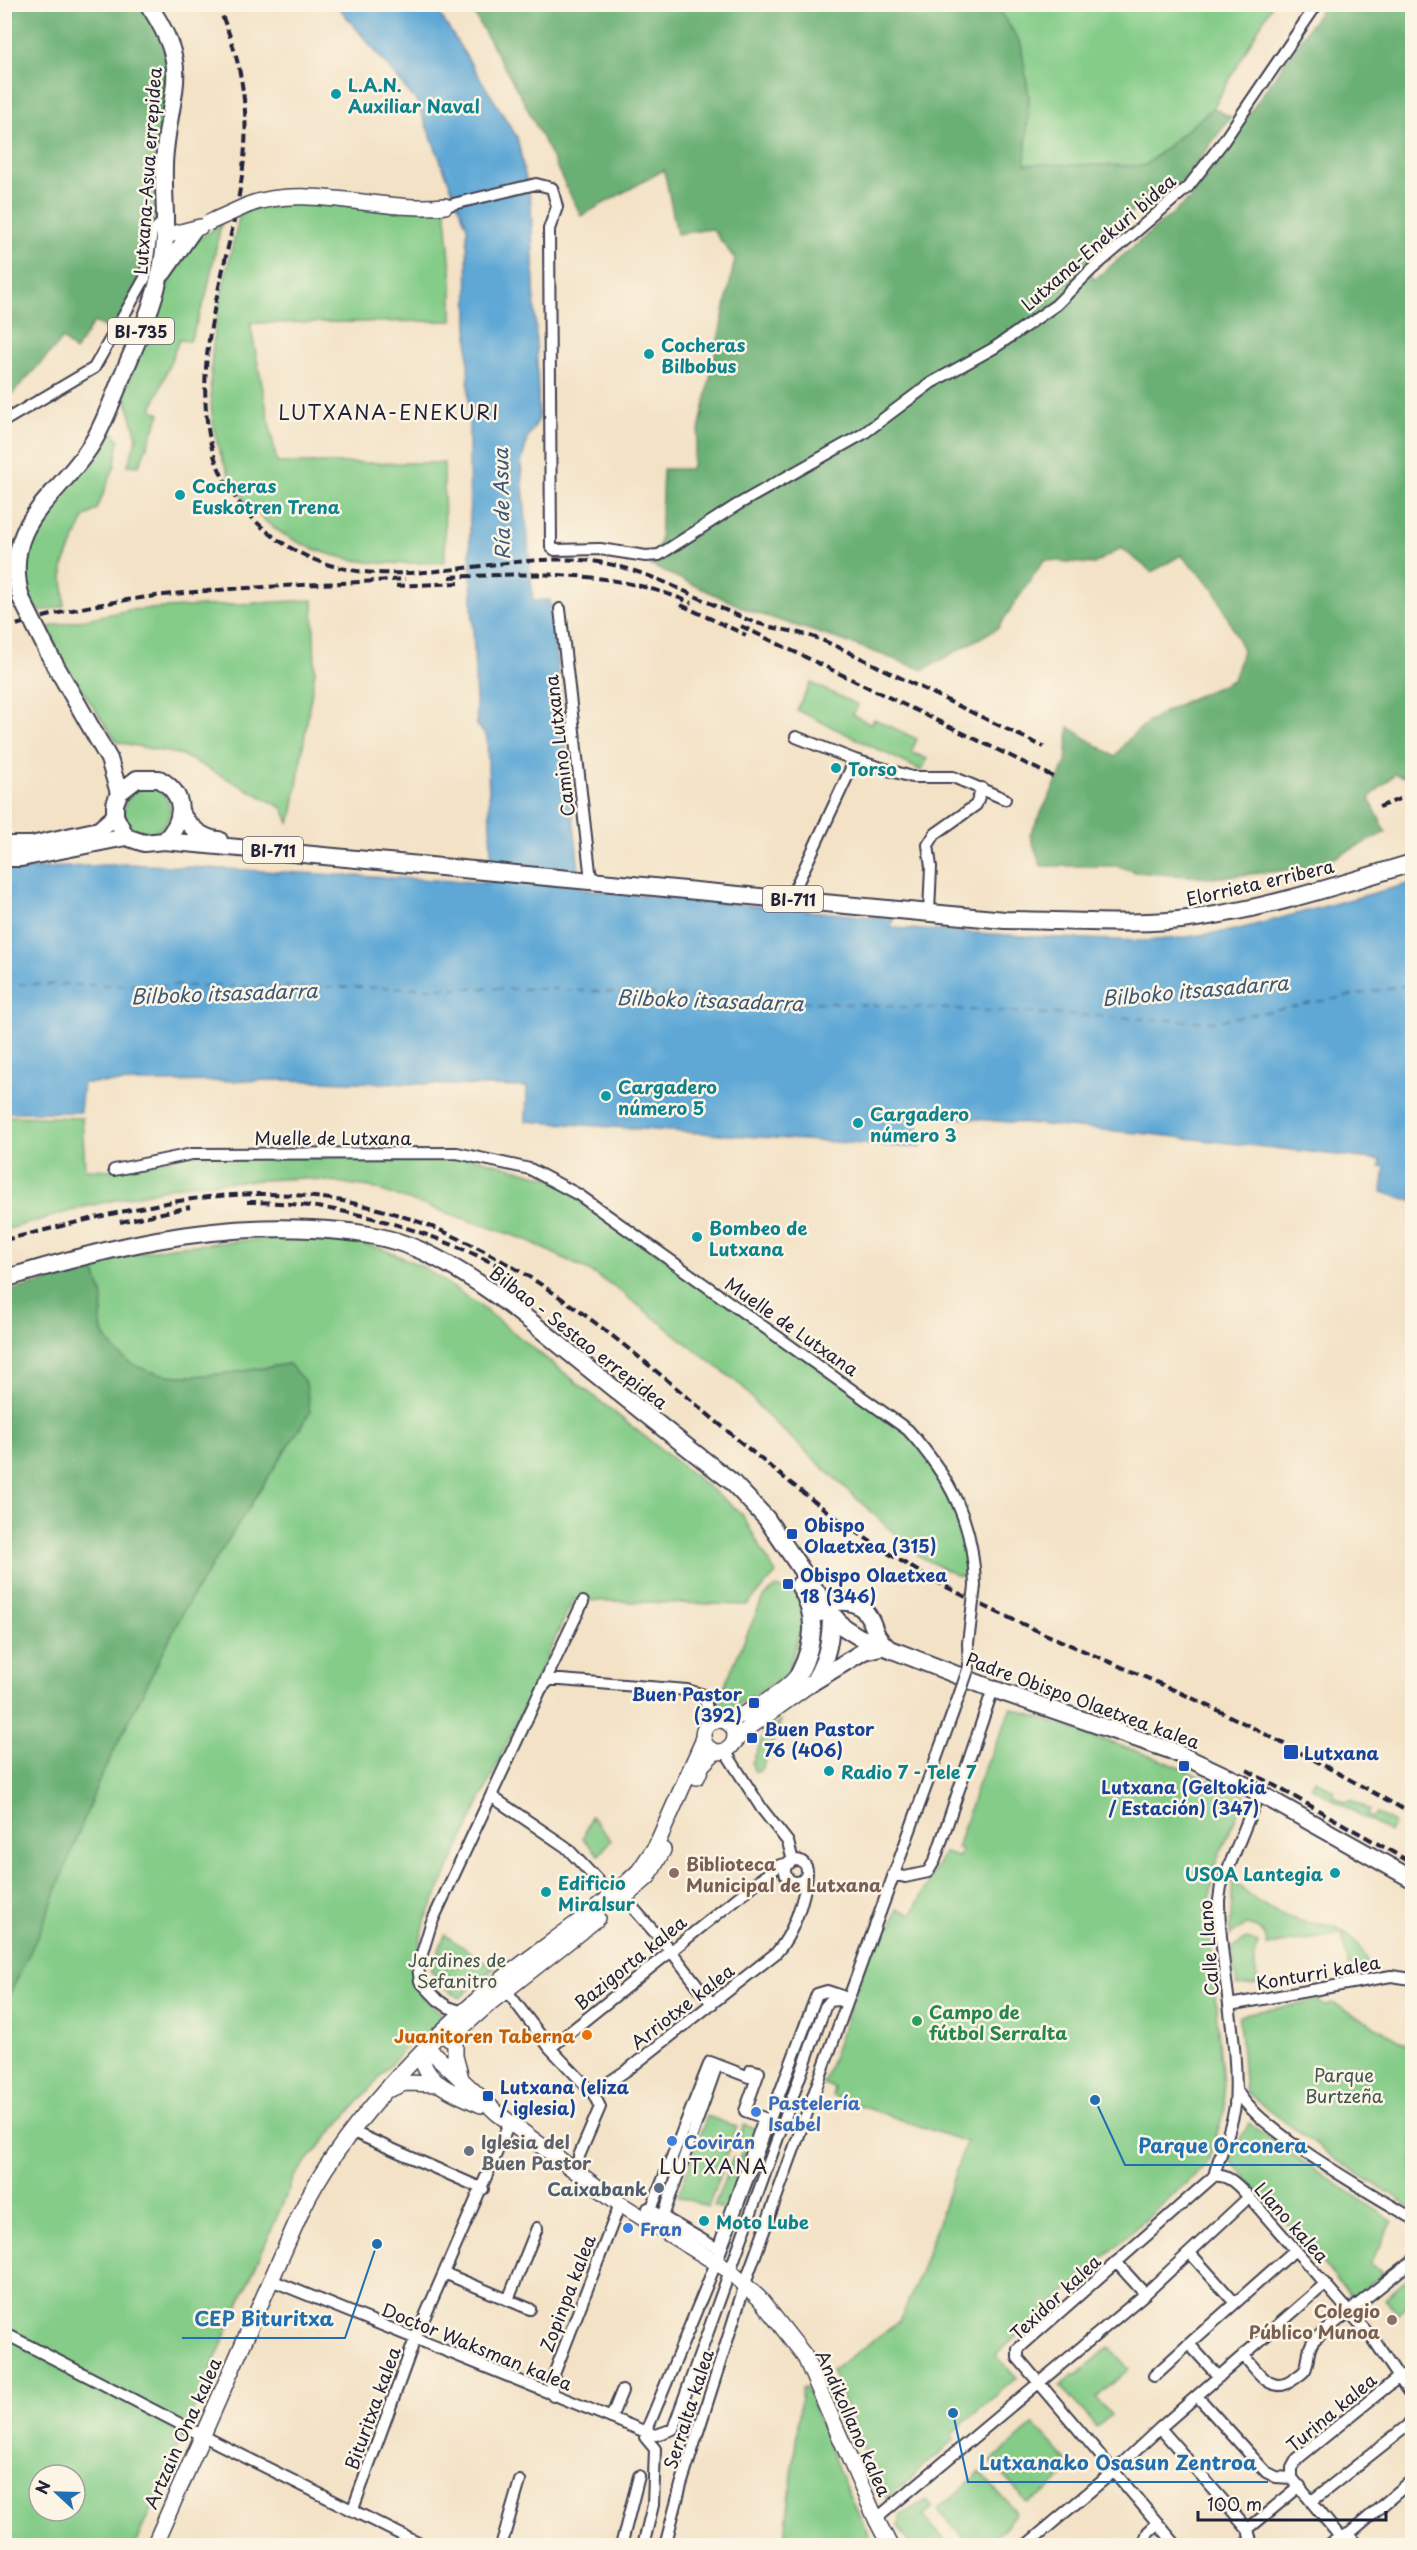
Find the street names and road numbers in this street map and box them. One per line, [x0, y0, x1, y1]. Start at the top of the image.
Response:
street label: Lutxana-Asua errepidea [126, 66, 168, 276]
street label: Lutxana-Enekuri bidea [1015, 167, 1182, 317]
road number: BI-735 [108, 318, 174, 344]
street label: Camino Lutxana [537, 673, 581, 818]
road number: BI-711 [243, 837, 303, 863]
street label: Elorrieta erribera [1183, 852, 1337, 912]
road number: BI-711 [763, 886, 823, 912]
street label: Muelle de Lutxana [254, 1124, 412, 1151]
street label: Bilbao - Sestao errepidea [484, 1259, 674, 1416]
street label: Muelle de Lutxana [720, 1270, 865, 1383]
street label: Padre Obispo Olaetxea kalea [962, 1645, 1204, 1755]
street label: Calle Llano [1191, 1899, 1225, 1997]
street label: Bazigorta kalea [568, 1908, 692, 2016]
street label: Konturri kalea [1254, 1948, 1383, 1996]
street label: Arriotxe kalea [624, 1956, 740, 2055]
street label: Llano kalea [1248, 2176, 1336, 2269]
street label: Zopinpa kalea [532, 2230, 602, 2355]
street label: Texidor kalea [1004, 2247, 1107, 2346]
street label: Doctor Waksman kalea [377, 2295, 577, 2397]
street label: Bituritxa kalea [337, 2342, 407, 2473]
street label: Serralta kalea [656, 2345, 720, 2472]
street label: Andikollano kalea [810, 2345, 899, 2501]
street label: Artzain Ona kalea [137, 2352, 228, 2513]
street label: Turina kalea [1280, 2366, 1382, 2458]

